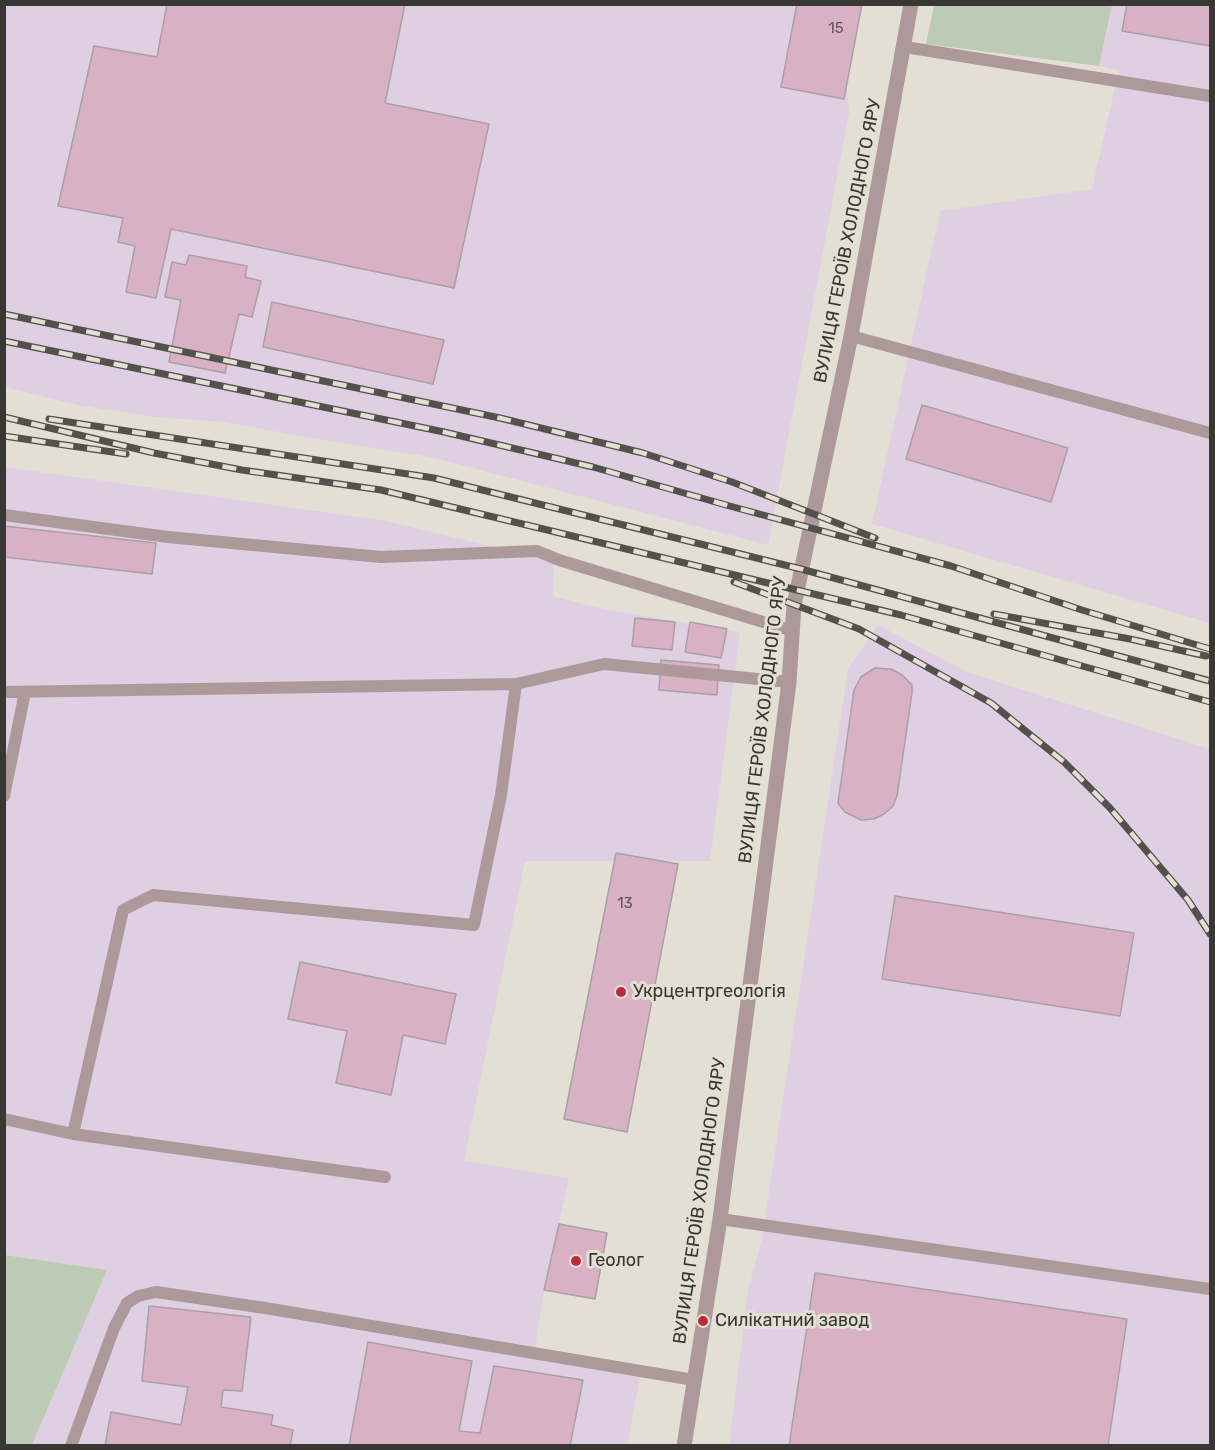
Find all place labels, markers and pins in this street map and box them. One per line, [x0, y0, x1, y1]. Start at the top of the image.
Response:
place label: Укрцентргеологія [633, 981, 786, 1003]
marker: Укрцентргеологія [614, 985, 628, 999]
place label: Геолог [588, 1250, 644, 1272]
marker: Геолог [569, 1254, 583, 1268]
place label: Силікатний завод [715, 1310, 869, 1332]
marker: Силікатний завод [696, 1314, 710, 1328]

